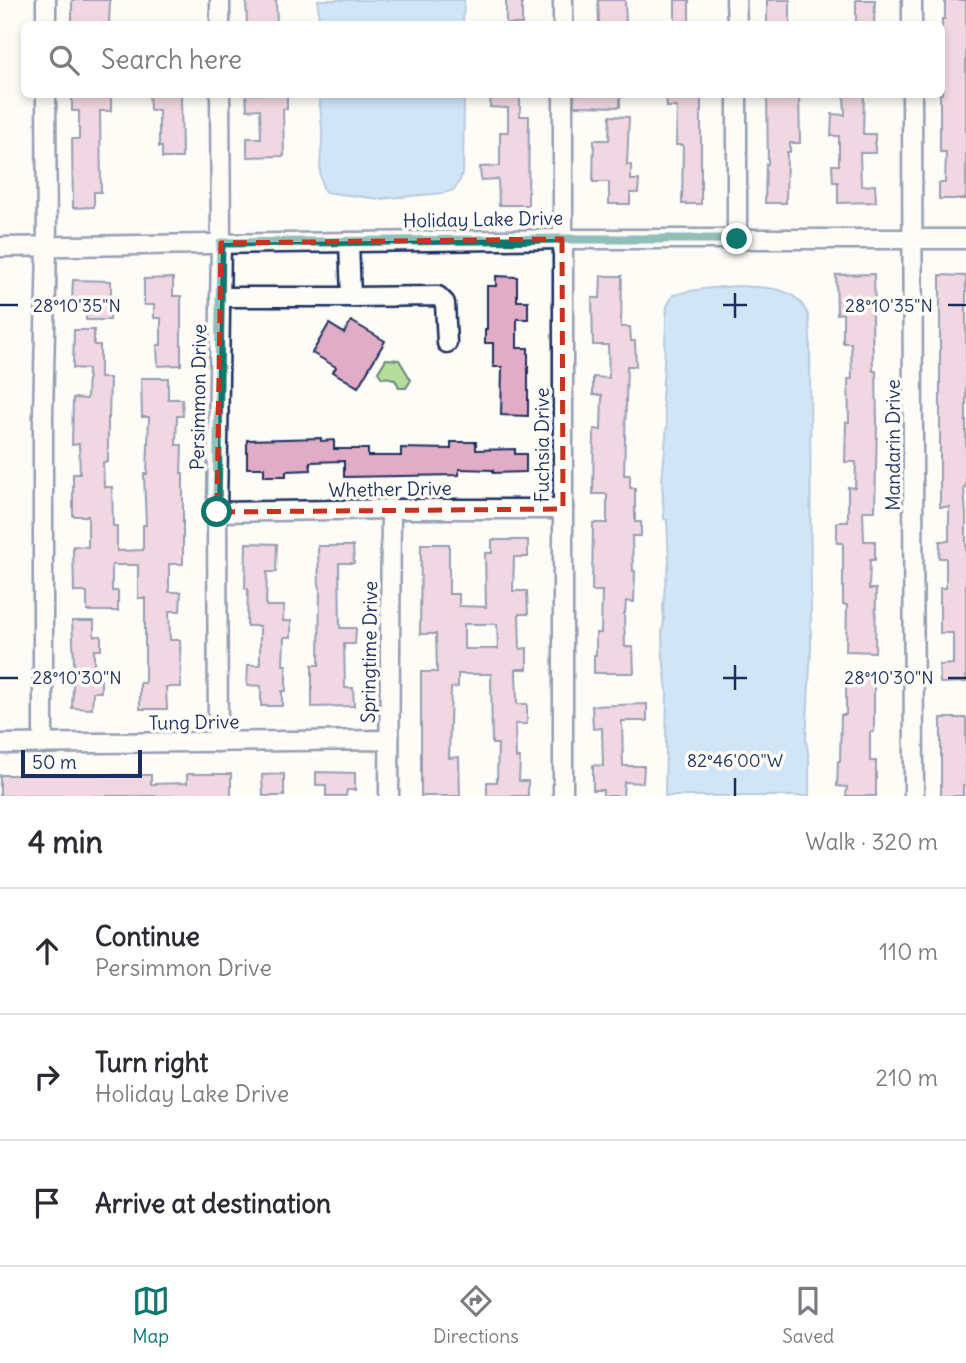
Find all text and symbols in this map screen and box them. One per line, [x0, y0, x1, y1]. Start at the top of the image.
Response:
search box [21, 21, 945, 98]
icon: search [45, 41, 83, 79]
text: Search here [101, 43, 242, 76]
street label: Holiday Lake Drive [403, 206, 563, 232]
route end [721, 223, 752, 254]
text: 28°10'35"N [33, 294, 121, 317]
text: 28°10'35"N [845, 294, 933, 317]
street label: Persimmon Drive [185, 324, 211, 470]
street label: Mandarin Drive [881, 379, 905, 511]
street label: Fuchsia Drive [530, 388, 554, 502]
street label: Whether Drive [328, 476, 452, 502]
route start [201, 496, 232, 527]
street label: Springtime Drive [356, 581, 382, 723]
text: 28°10'30"N [32, 666, 122, 689]
text: 28°10'30"N [844, 666, 934, 689]
street label: Tung Drive [148, 709, 240, 735]
scale bar [21, 747, 142, 779]
text: 82°46'00"W [687, 749, 783, 772]
text: 50 m [32, 750, 77, 774]
text: 4 min [28, 823, 103, 861]
text: Walk · 320 m [805, 827, 938, 856]
text: Continue [95, 920, 200, 953]
icon: ahead [28, 932, 66, 970]
text: 110 m [879, 937, 938, 966]
text: Persimmon Drive [95, 953, 272, 982]
text: Turn right [95, 1046, 208, 1079]
icon: right [28, 1058, 66, 1096]
text: 210 m [875, 1063, 938, 1092]
text: Holiday Lake Drive [95, 1079, 289, 1108]
icon: arrive [28, 1184, 66, 1222]
text: Arrive at destination [95, 1187, 331, 1220]
tab: Map [132, 1282, 170, 1348]
tab: Directions [433, 1282, 519, 1348]
tab: Saved [782, 1282, 834, 1348]

